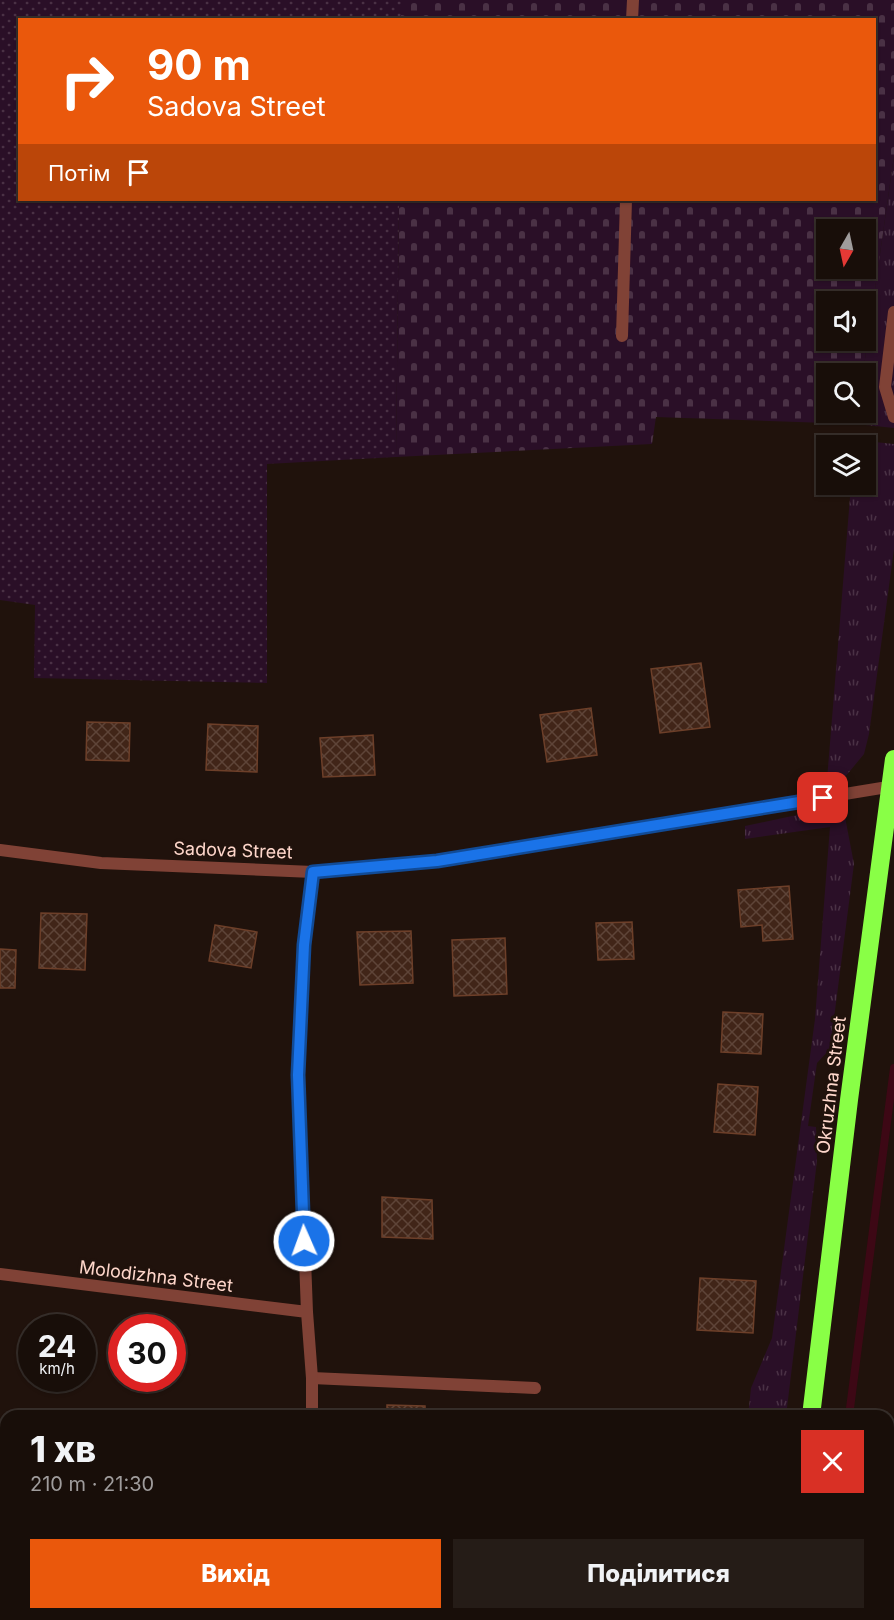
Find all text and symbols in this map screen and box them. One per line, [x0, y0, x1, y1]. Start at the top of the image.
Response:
text: 90 m [147, 39, 251, 90]
icon: right [48, 42, 126, 120]
text: Sadova Street [147, 90, 326, 123]
icon: arrive [122, 156, 155, 189]
text: Потім [48, 160, 110, 186]
north arrow [816, 219, 876, 279]
map controls [816, 219, 876, 495]
button: sound [816, 291, 876, 351]
button: search [816, 363, 876, 423]
button: layers [816, 435, 876, 495]
pin [797, 772, 848, 823]
icon: arrive [806, 781, 839, 814]
street label: Sadova Street [173, 837, 293, 863]
street label: Okruzhna Street [812, 1015, 850, 1155]
position arrow [272, 1209, 336, 1273]
street label: Molodizhna Street [78, 1256, 234, 1296]
speed limit sign: 30 [108, 1314, 186, 1392]
text: 24 [38, 1328, 76, 1364]
text: km/h [39, 1359, 75, 1378]
text: 1 хв [30, 1427, 96, 1471]
button: close [801, 1430, 864, 1493]
text: 210 m · 21:30 [30, 1472, 154, 1496]
button: Вихід [30, 1539, 441, 1608]
button: Поділитися [453, 1539, 864, 1608]

